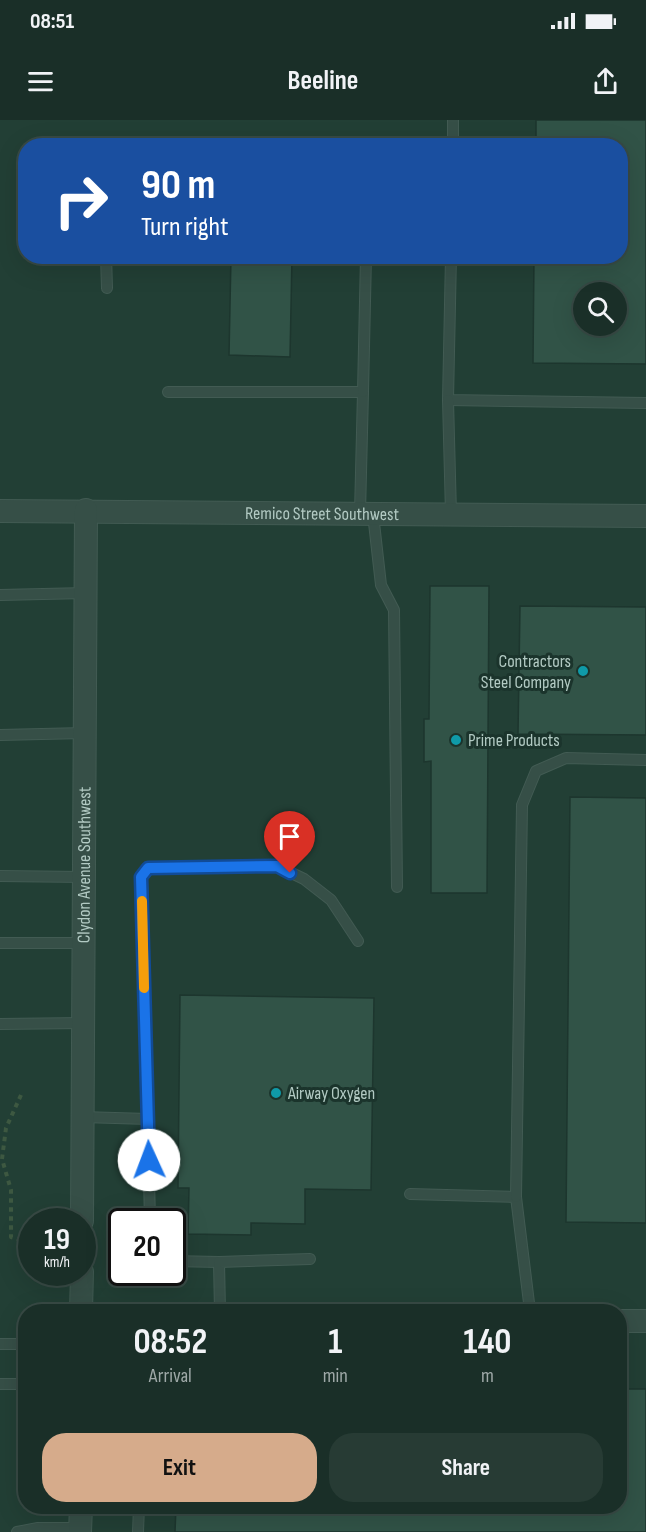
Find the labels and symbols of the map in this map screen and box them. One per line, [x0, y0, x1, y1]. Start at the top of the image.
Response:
street label: Remico Street Southwest [245, 502, 400, 525]
place label: Contractors Steel Company [481, 651, 571, 693]
marker: Contractors Steel Company [576, 664, 590, 678]
place label: Prime Products [468, 730, 560, 751]
marker: Prime Products [449, 733, 463, 747]
street label: Clydon Avenue Southwest [73, 786, 95, 943]
pin [264, 811, 315, 873]
place label: Airway Oxygen [287, 1083, 375, 1104]
marker: Airway Oxygen [269, 1086, 283, 1100]
position arrow [117, 1128, 181, 1192]
speed limit sign: 20 [108, 1208, 186, 1286]

